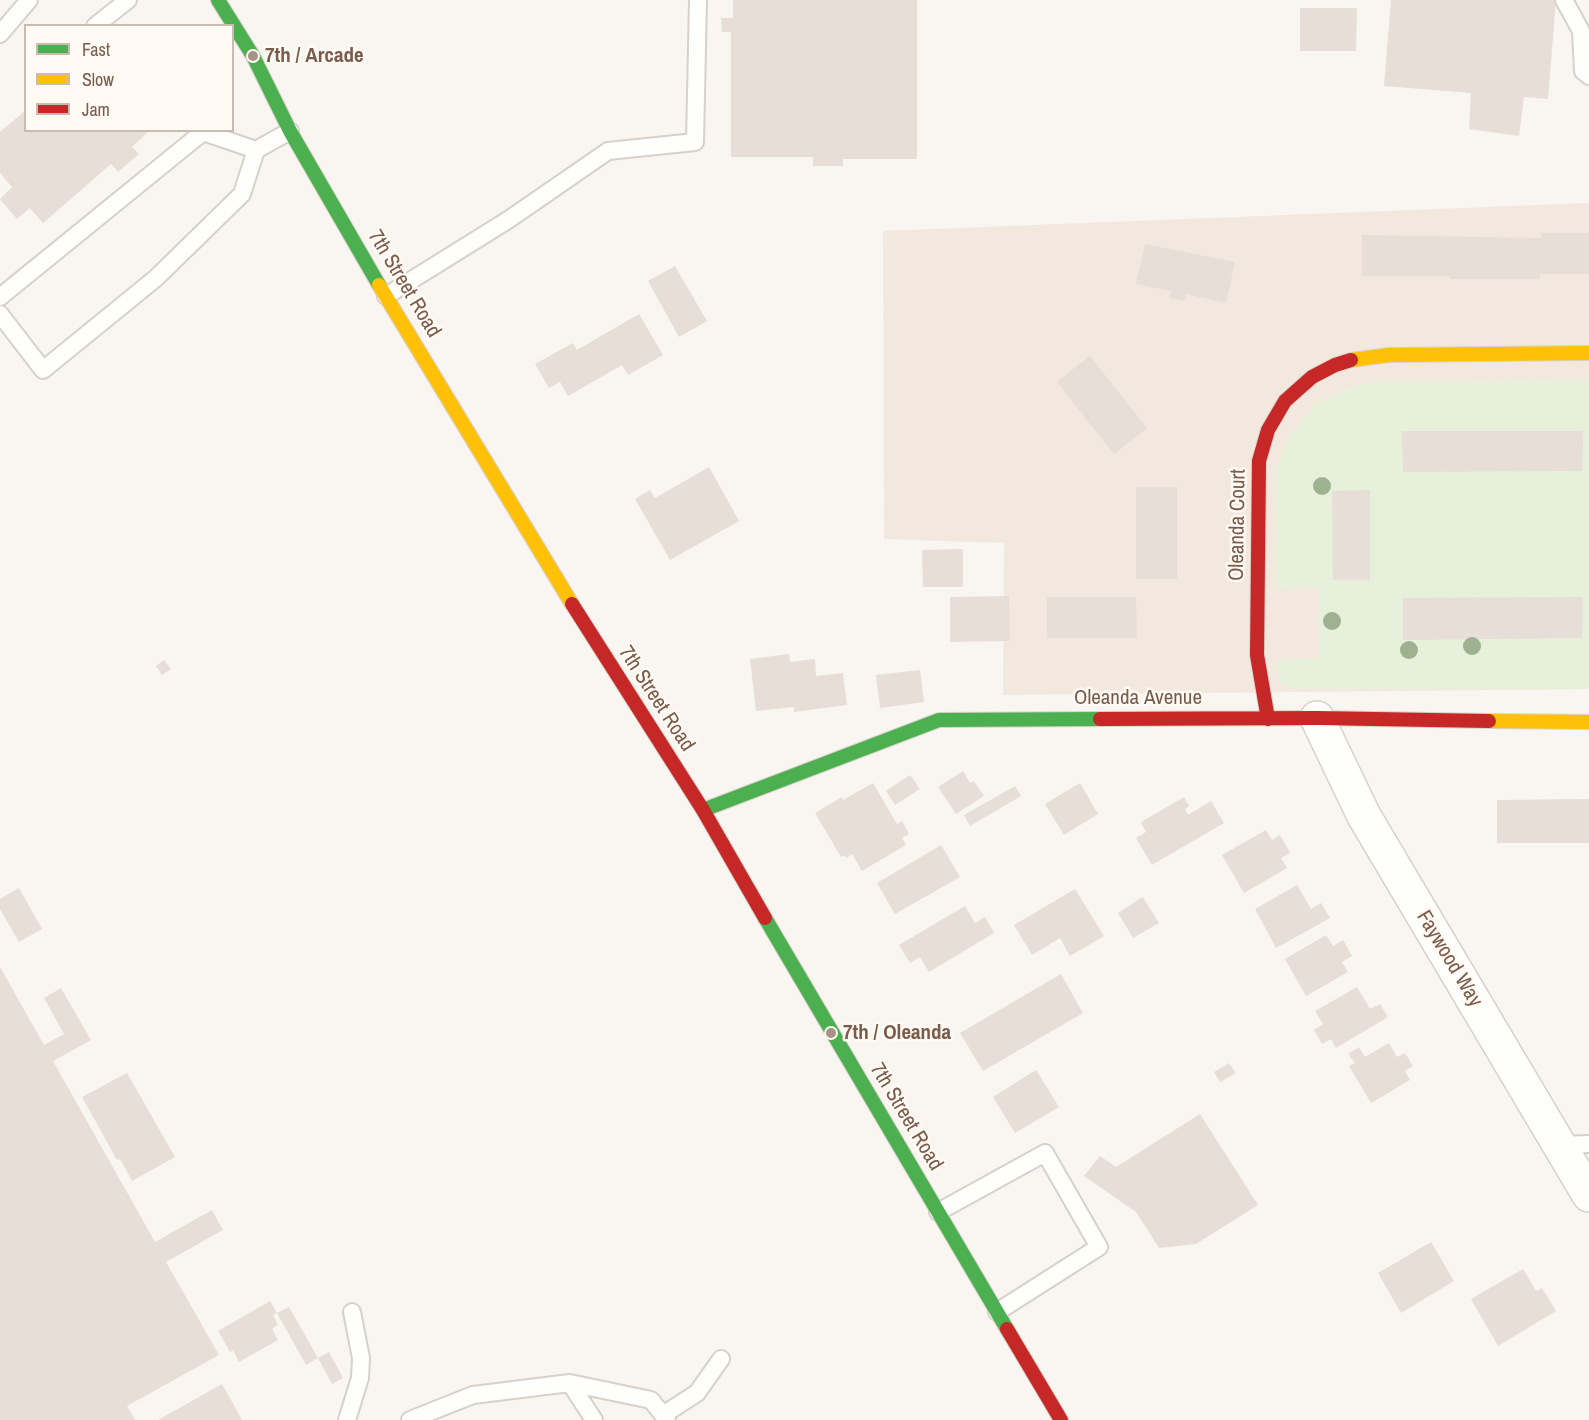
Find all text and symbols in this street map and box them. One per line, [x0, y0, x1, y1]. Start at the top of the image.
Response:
legend [24, 24, 234, 132]
text: Fast [82, 37, 110, 62]
place label: 7th / Arcade [265, 43, 364, 69]
marker: 7th / Arcade [246, 49, 260, 63]
text: Slow [82, 67, 114, 92]
text: Jam [82, 97, 110, 122]
street label: 7th Street Road [362, 226, 446, 342]
street label: Oleanda Court [1224, 469, 1252, 581]
street label: 7th Street Road [613, 642, 699, 756]
street label: Oleanda Avenue [1074, 685, 1202, 711]
street label: Faywood Way [1410, 906, 1488, 1012]
place label: 7th / Oleanda [843, 1020, 951, 1046]
marker: 7th / Oleanda [824, 1026, 838, 1040]
street label: 7th Street Road [864, 1059, 948, 1175]

